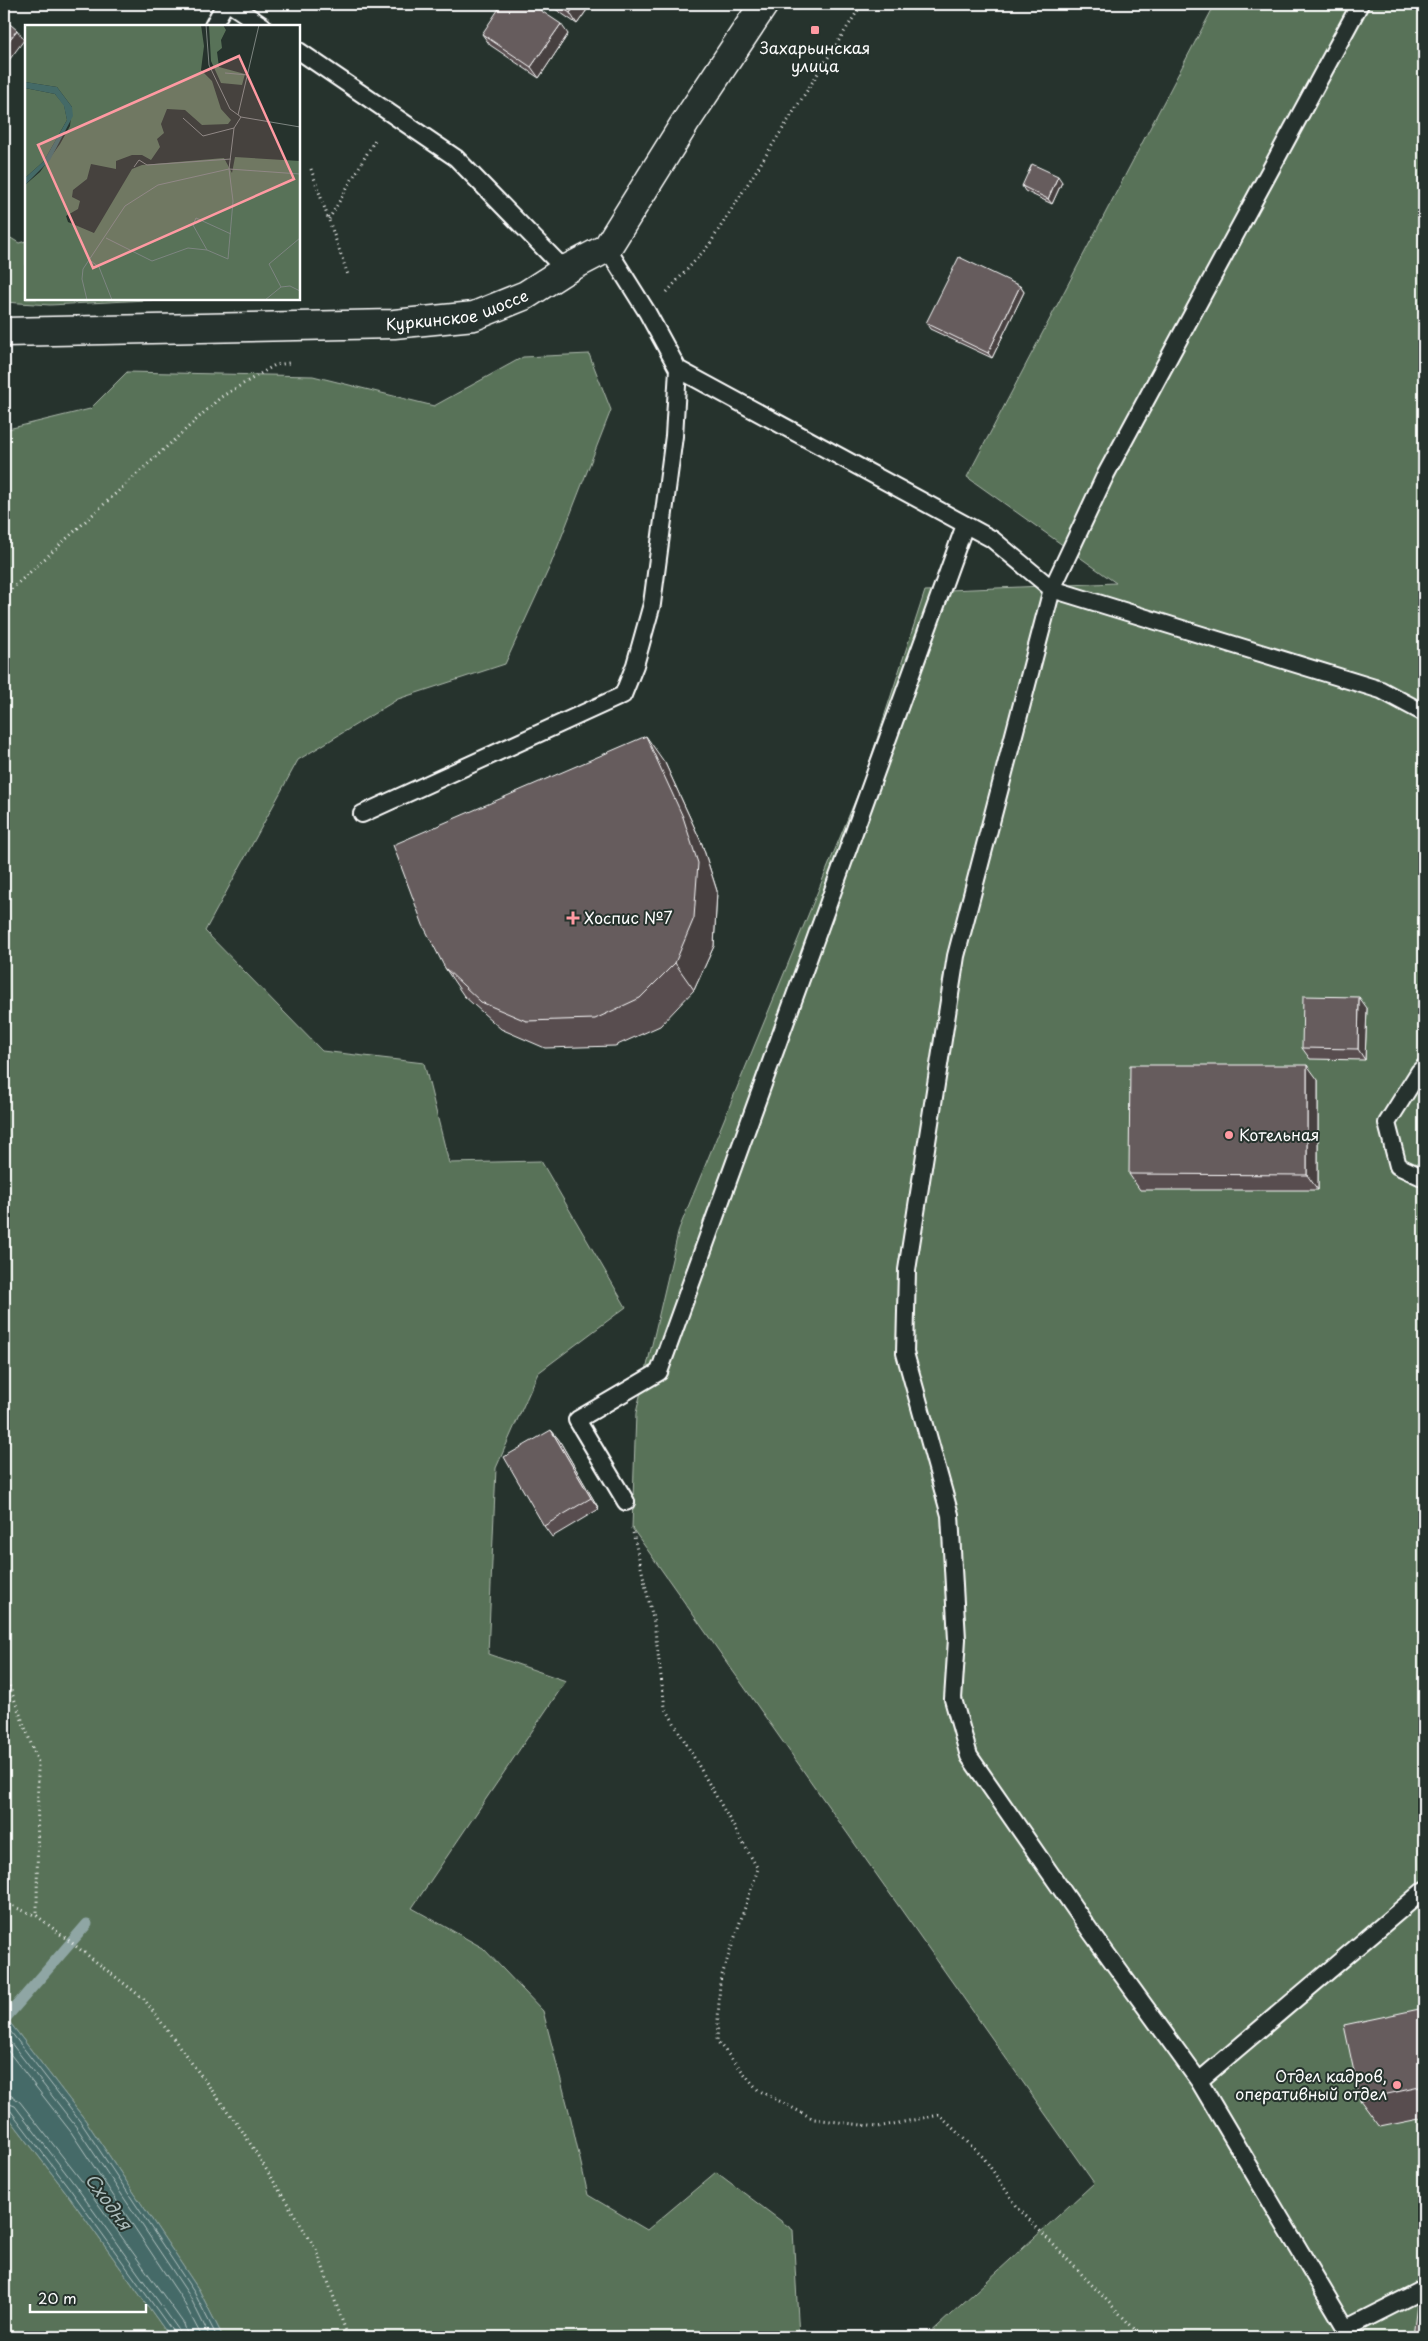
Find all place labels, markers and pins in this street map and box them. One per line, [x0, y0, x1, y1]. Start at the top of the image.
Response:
marker: Захарьинская улица [809, 24, 821, 36]
place label: Захарьинская улица [760, 35, 870, 77]
place label: Хоспис №7 [584, 905, 673, 929]
marker: Хоспис №7 [566, 911, 580, 925]
place label: Котельная [1239, 1122, 1320, 1146]
marker: Котельная [1223, 1129, 1235, 1141]
place label: Отдел кадров, оперативный отдел [1235, 2063, 1387, 2105]
marker: Отдел кадров, оперативный отдел [1391, 2079, 1403, 2091]

